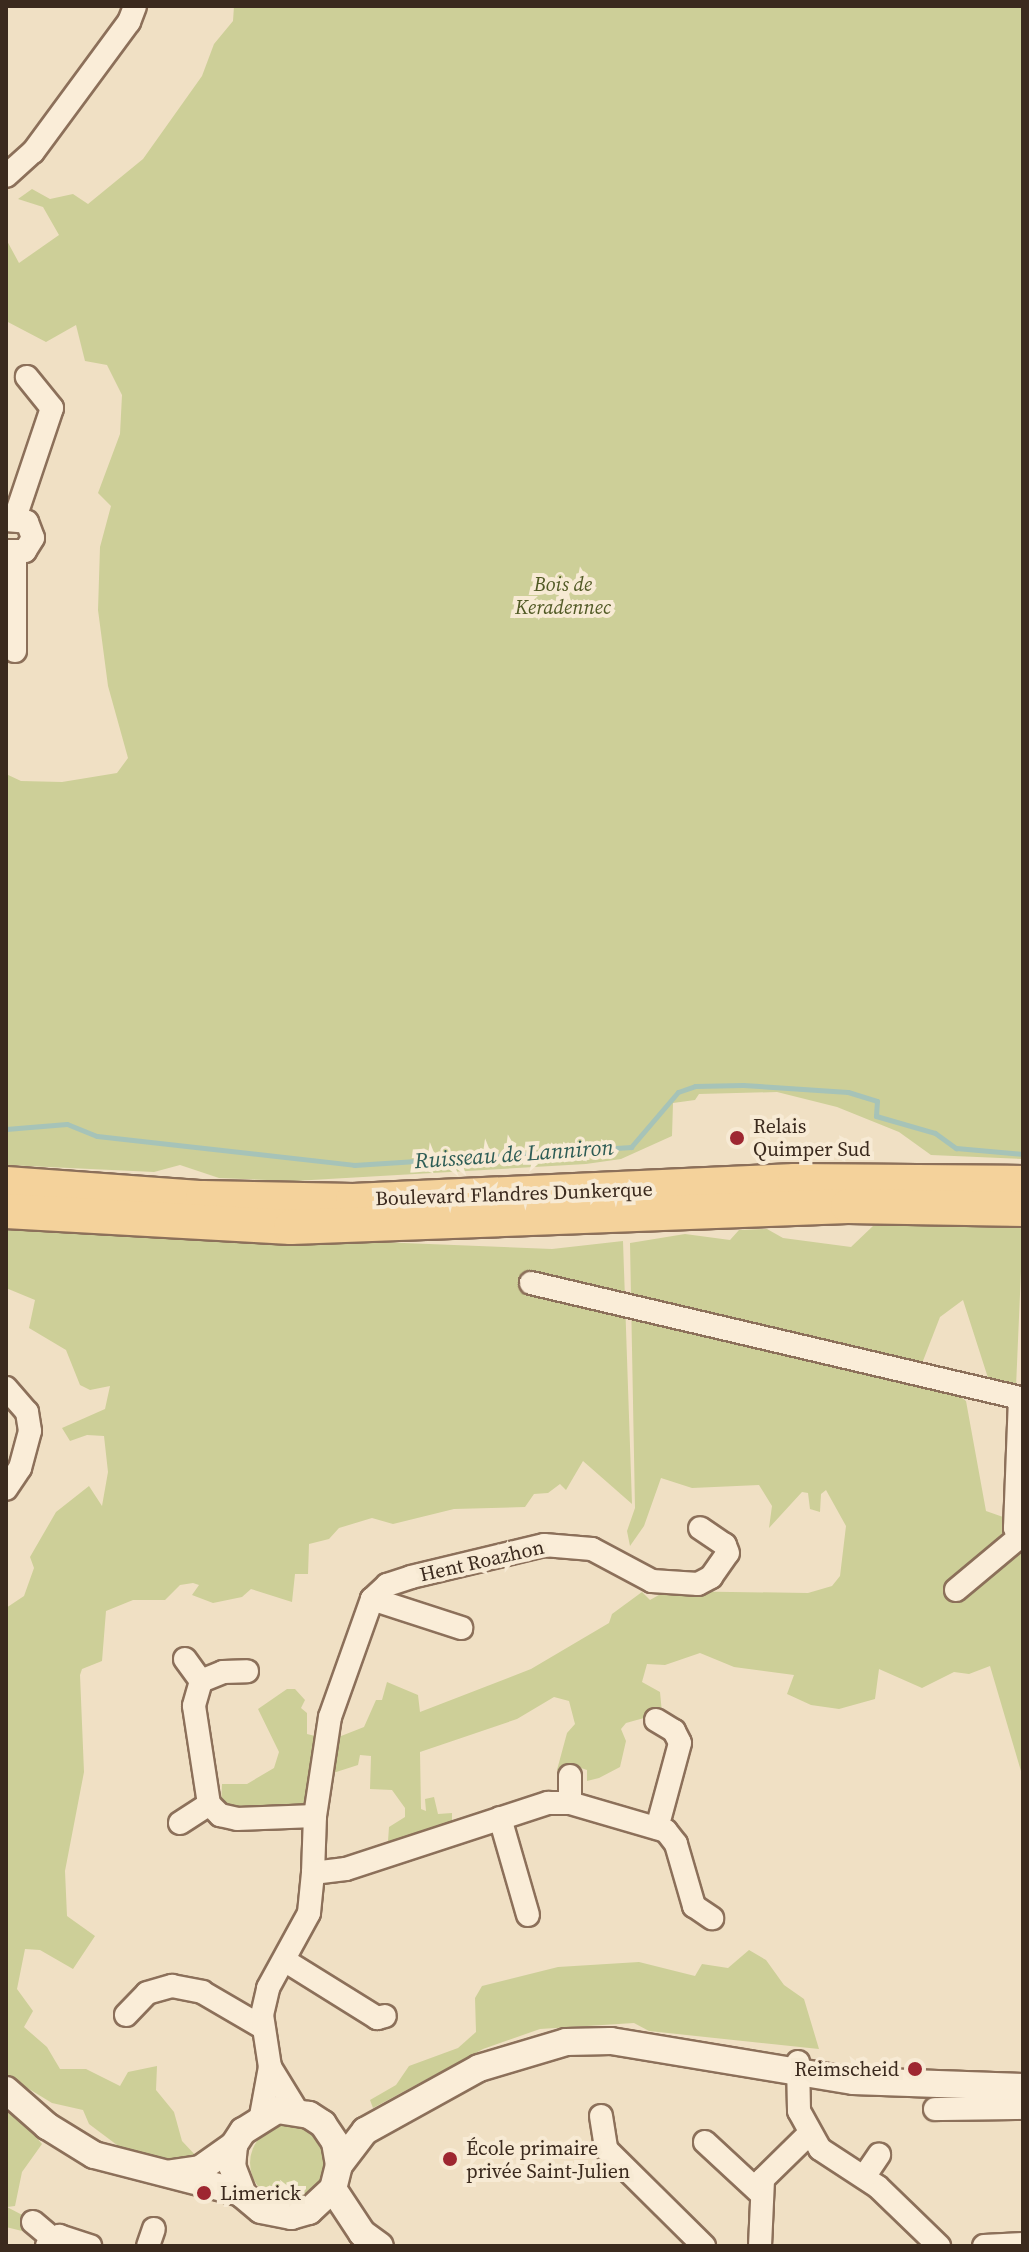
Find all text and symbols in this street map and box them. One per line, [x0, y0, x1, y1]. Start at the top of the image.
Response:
park label: Bois de Keradennec [515, 573, 611, 620]
place label: Relais Quimper Sud [753, 1114, 870, 1161]
marker: Relais Quimper Sud [728, 1129, 746, 1147]
water label: Ruisseau de Lanniron [413, 1134, 615, 1174]
street label: Boulevard Flandres Dunkerque [375, 1177, 653, 1211]
street label: Hent Roazhon [417, 1535, 547, 1587]
place label: Reimscheid [794, 2057, 899, 2081]
marker: Reimscheid [906, 2060, 924, 2078]
place label: École primaire privée Saint-Julien [466, 2136, 630, 2183]
marker: École primaire privée Saint-Julien [441, 2150, 459, 2168]
place label: Limerick [220, 2181, 301, 2205]
marker: Limerick [195, 2184, 213, 2202]

